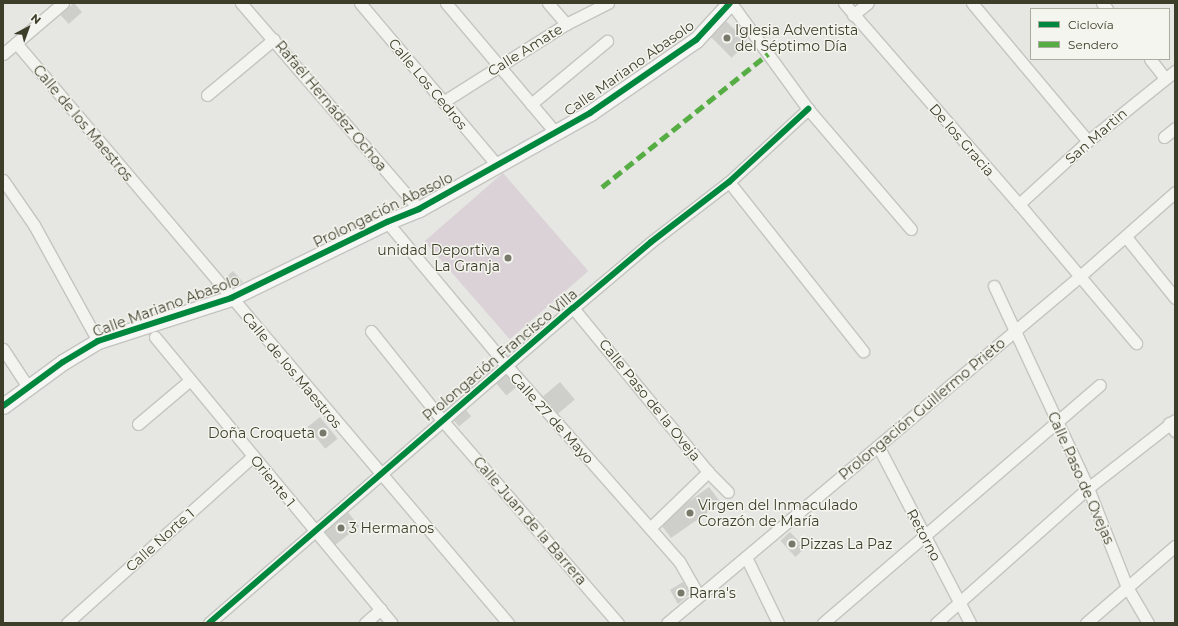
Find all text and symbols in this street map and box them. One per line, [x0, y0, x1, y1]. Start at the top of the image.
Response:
north arrow [8, 8, 48, 48]
legend [1030, 8, 1170, 60]
text: N [28, 11, 44, 27]
street label: Calle Mariano Abasolo [561, 17, 697, 119]
text: Ciclovía [1068, 17, 1114, 32]
street label: Calle Amate [485, 20, 565, 80]
place label: Iglesia Adventista del Séptimo Día [735, 22, 858, 54]
marker: Iglesia Adventista del Séptimo Día [722, 33, 732, 43]
street label: Calle Los Cedros [385, 35, 471, 133]
street label: Rafaél Hernádez Ochoa [272, 37, 390, 175]
text: Sendero [1068, 37, 1118, 52]
street label: Calle de los Maestros [30, 62, 136, 184]
street label: De los Gracia [926, 100, 998, 180]
street label: San Martin [1062, 105, 1130, 167]
street label: Prolongación Abasolo [310, 169, 456, 251]
place label: unidad Deportiva La Granja [377, 242, 500, 274]
marker: unidad Deportiva La Granja [503, 253, 513, 263]
street label: Calle Mariano Abasolo [90, 272, 242, 340]
street label: Prolongación Francisco Villa [419, 285, 581, 425]
street label: Calle de los Maestros [239, 309, 345, 431]
street label: Prolongación Guillermo Prieto [836, 335, 1008, 483]
street label: Calle Paso de la Oveja [596, 336, 704, 464]
street label: Calle 27 de Mayo [507, 369, 597, 467]
street label: Calle Paso de Ovejas [1044, 409, 1118, 547]
place label: Doña Croqueta [208, 425, 315, 441]
marker: Doña Croqueta [318, 428, 328, 438]
street label: Oriente 1 [247, 452, 299, 510]
street label: Calle Juan de la Barrera [470, 453, 590, 589]
place label: Virgen del Inmaculado Corazón de María [698, 497, 858, 530]
street label: Calle Norte 1 [122, 505, 198, 575]
street label: Retorno [903, 506, 945, 564]
marker: Virgen del Inmaculado Corazón de María [685, 508, 695, 518]
place label: 3 Hermanos [349, 520, 434, 536]
marker: 3 Hermanos [336, 523, 346, 533]
place label: Pizzas La Paz [800, 536, 892, 552]
marker: Pizzas La Paz [787, 539, 797, 549]
place label: Rarra's [689, 585, 736, 601]
marker: Rarra's [676, 588, 686, 598]

